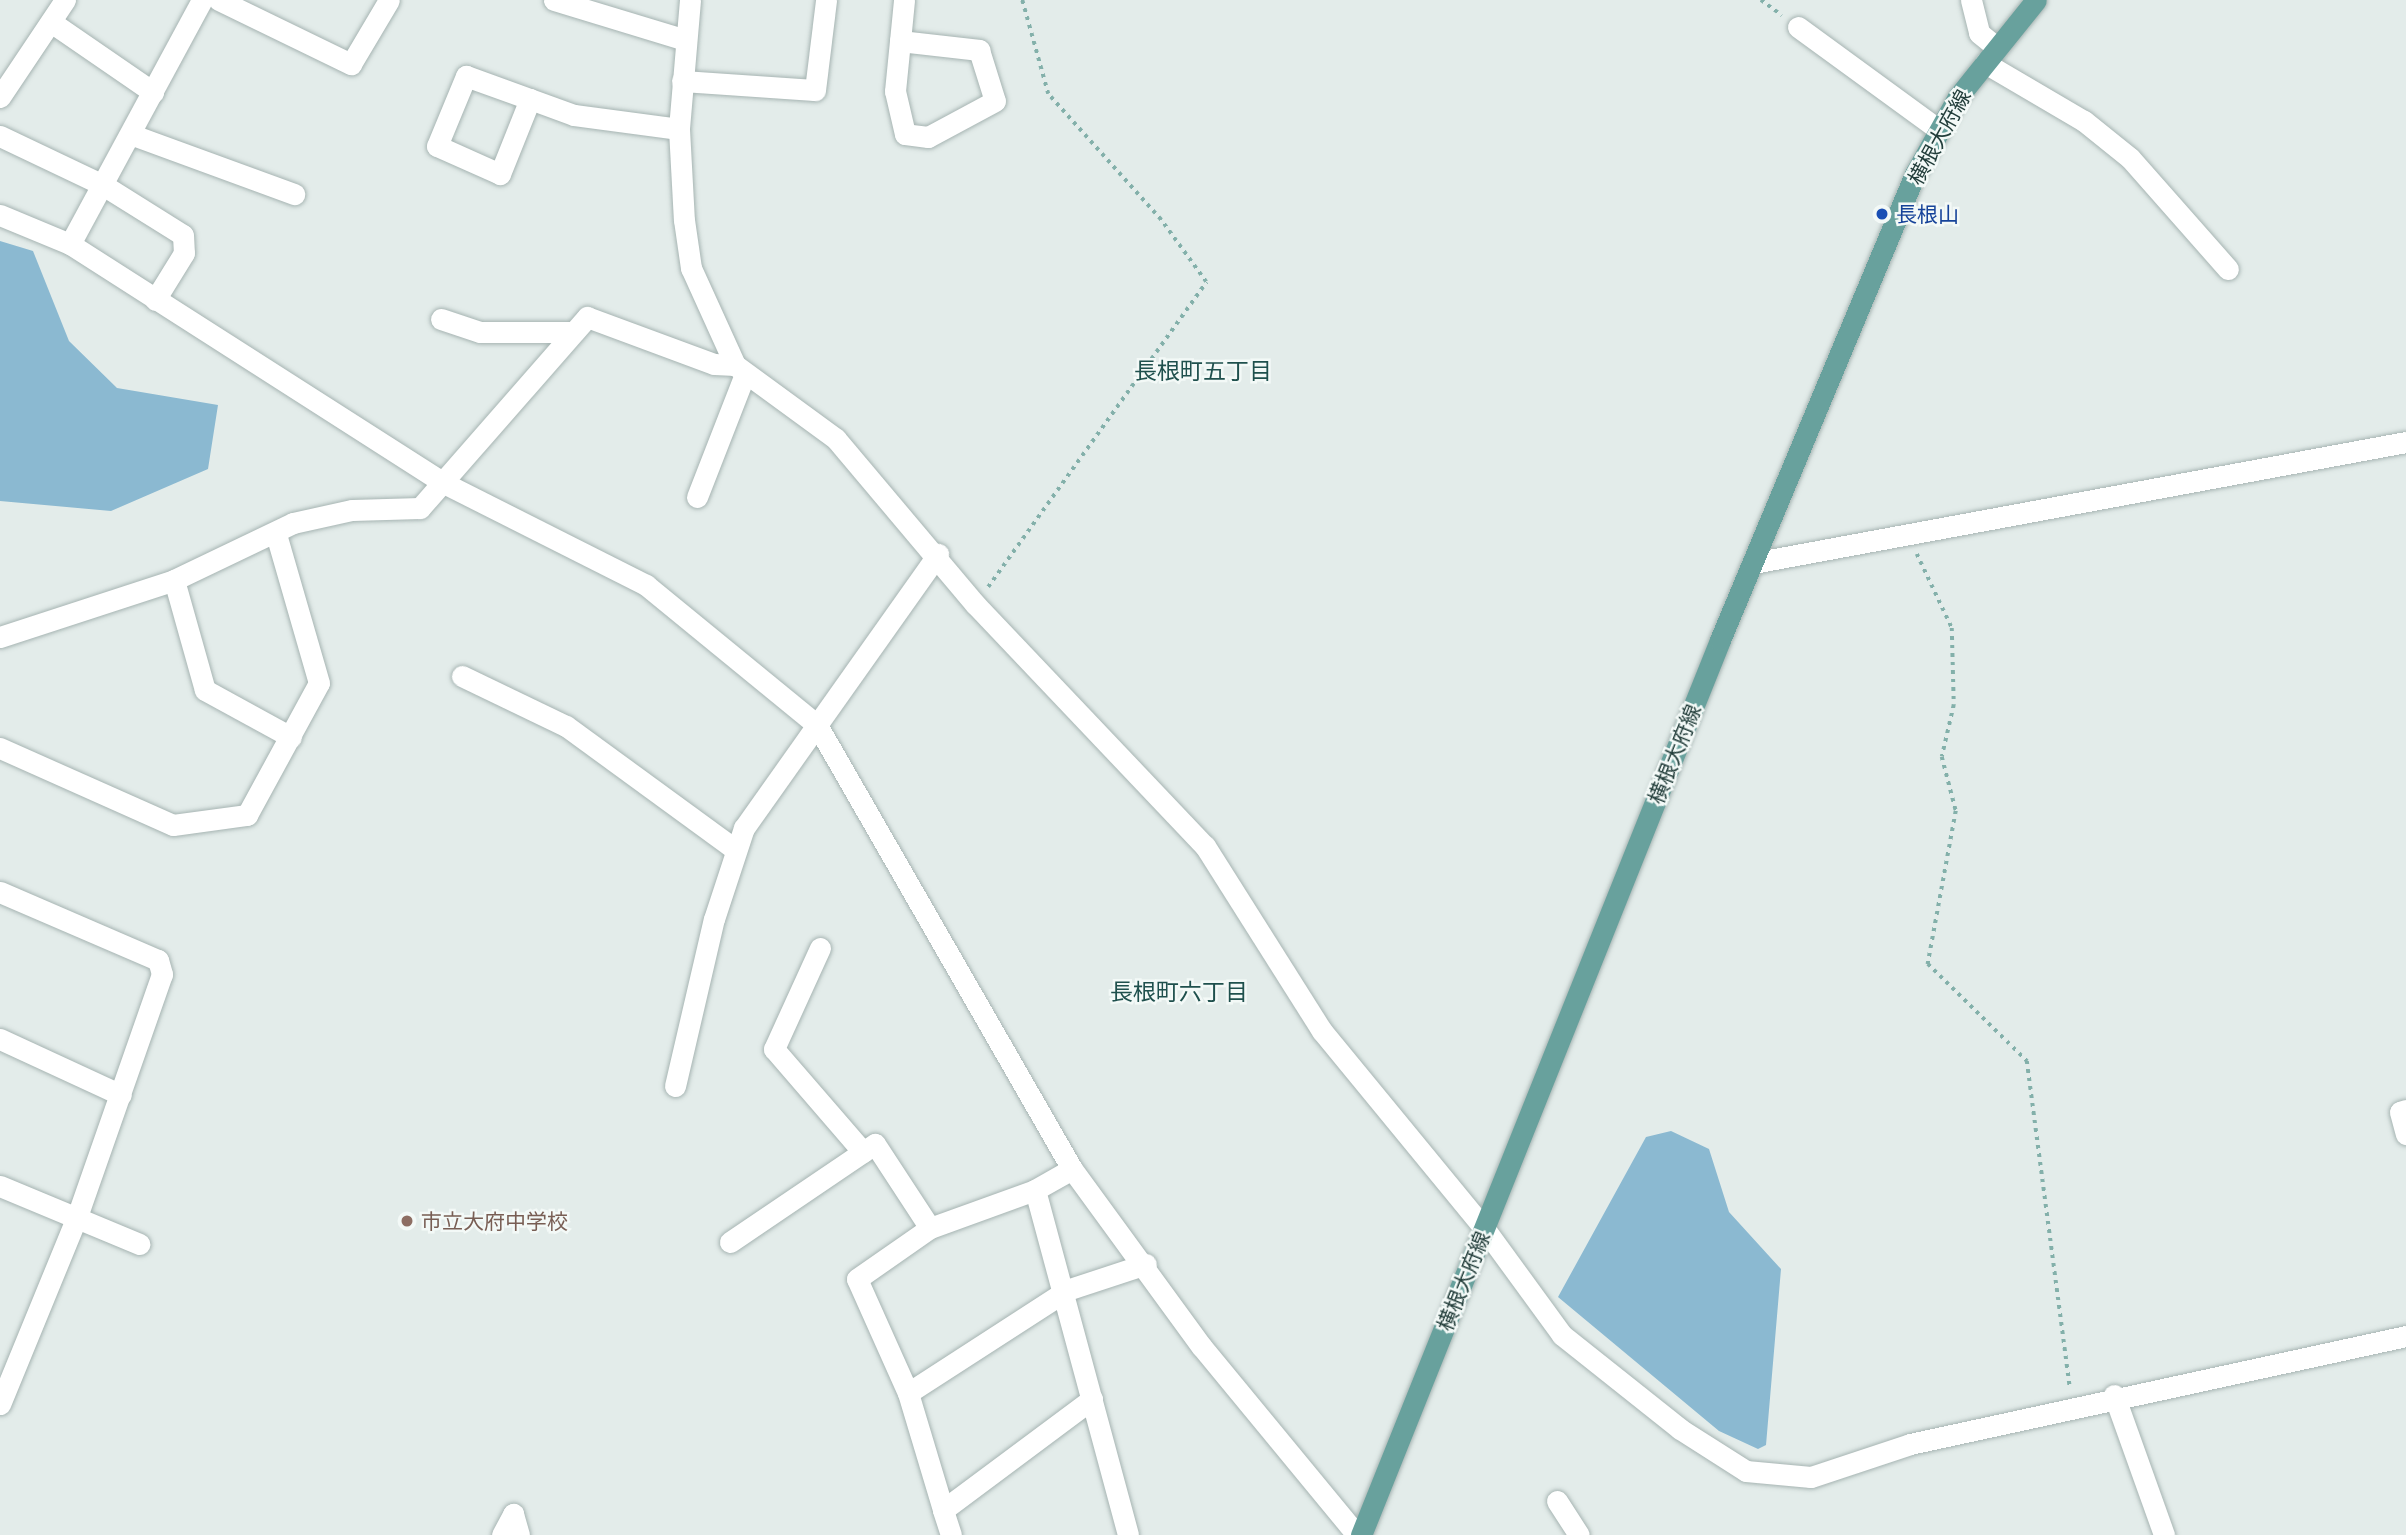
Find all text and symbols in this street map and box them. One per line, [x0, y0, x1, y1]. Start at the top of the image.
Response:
street label: 横根大府線 [1903, 85, 1975, 189]
place label: 長根山 [1896, 201, 1959, 227]
marker: 長根山 [1874, 206, 1890, 222]
district label: 長根町五丁目 [1134, 356, 1272, 384]
street label: 横根大府線 [1643, 701, 1705, 807]
district label: 長根町六丁目 [1110, 977, 1248, 1005]
place label: 市立大府中学校 [421, 1208, 568, 1234]
marker: 市立大府中学校 [399, 1213, 415, 1229]
street label: 横根大府線 [1432, 1228, 1494, 1334]

